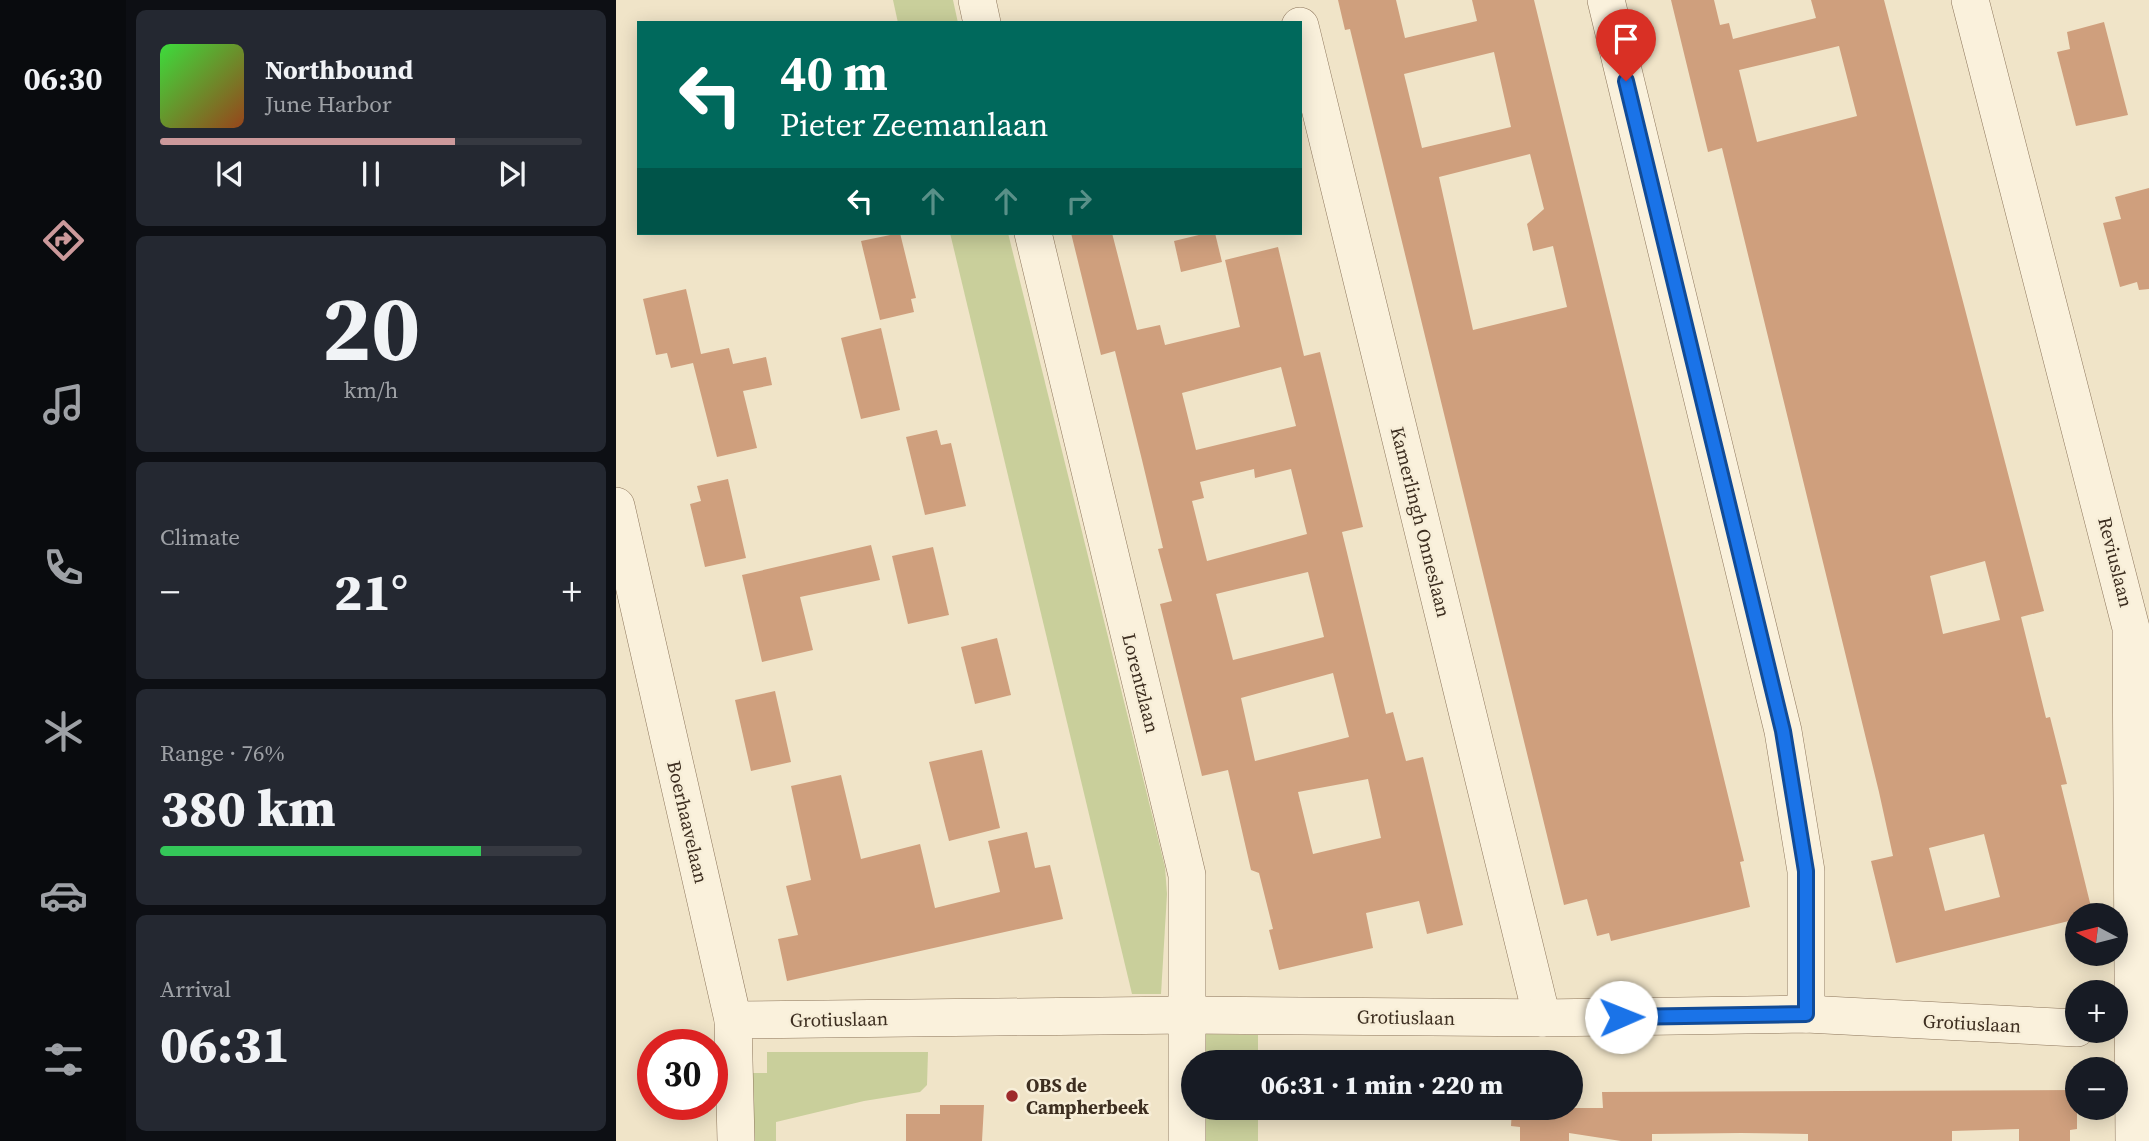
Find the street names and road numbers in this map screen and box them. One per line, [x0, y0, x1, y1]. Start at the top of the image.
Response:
street label: Kamerlingh Onneslaan [1385, 424, 1457, 620]
street label: Reviuslaan [2092, 514, 2140, 610]
street label: Lorentzlaan [1116, 630, 1166, 736]
street label: Boerhaavelaan [661, 758, 715, 886]
street label: Grotiuslaan [1357, 1003, 1455, 1031]
street label: Grotiuslaan [790, 1005, 888, 1033]
street label: Grotiuslaan [1922, 1007, 2022, 1039]

